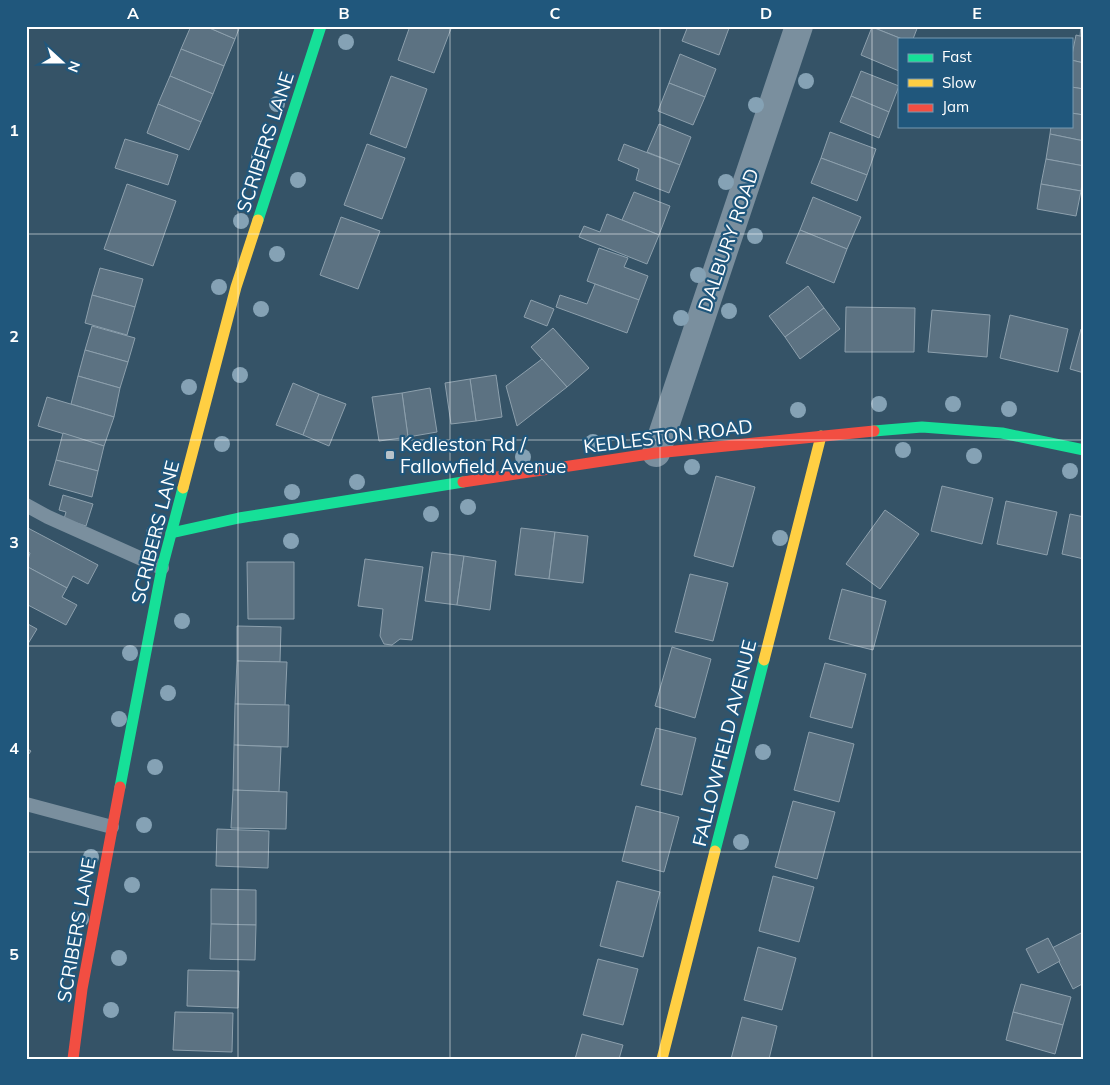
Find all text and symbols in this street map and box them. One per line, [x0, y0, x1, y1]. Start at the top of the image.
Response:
text: A [127, 3, 139, 23]
text: B [338, 3, 350, 23]
text: C [550, 3, 561, 23]
text: D [760, 3, 772, 23]
text: E [972, 3, 982, 23]
north arrow [38, 38, 88, 88]
legend [898, 38, 1072, 128]
text: Fast [942, 47, 972, 66]
text: N [64, 58, 84, 75]
street label: SCRIBERS LANE [231, 69, 299, 215]
text: Slow [942, 73, 976, 92]
text: Jam [942, 97, 969, 116]
text: 1 [9, 120, 19, 140]
street label: DALBURY ROAD [692, 165, 764, 315]
text: 2 [9, 326, 19, 346]
street label: KEDLESTON ROAD [582, 414, 754, 458]
place label: Kedleston Rd / Fallowfield Avenue [400, 432, 566, 478]
marker: Kedleston Rd / Fallowfield Avenue [384, 449, 396, 461]
street label: SCRIBERS LANE [126, 458, 184, 606]
text: 3 [9, 532, 19, 552]
street label: FALLOWFIELD AVENUE [687, 637, 761, 849]
text: 4 [9, 738, 19, 758]
street label: SCRIBERS LANE [51, 856, 101, 1004]
text: 5 [9, 944, 19, 964]

